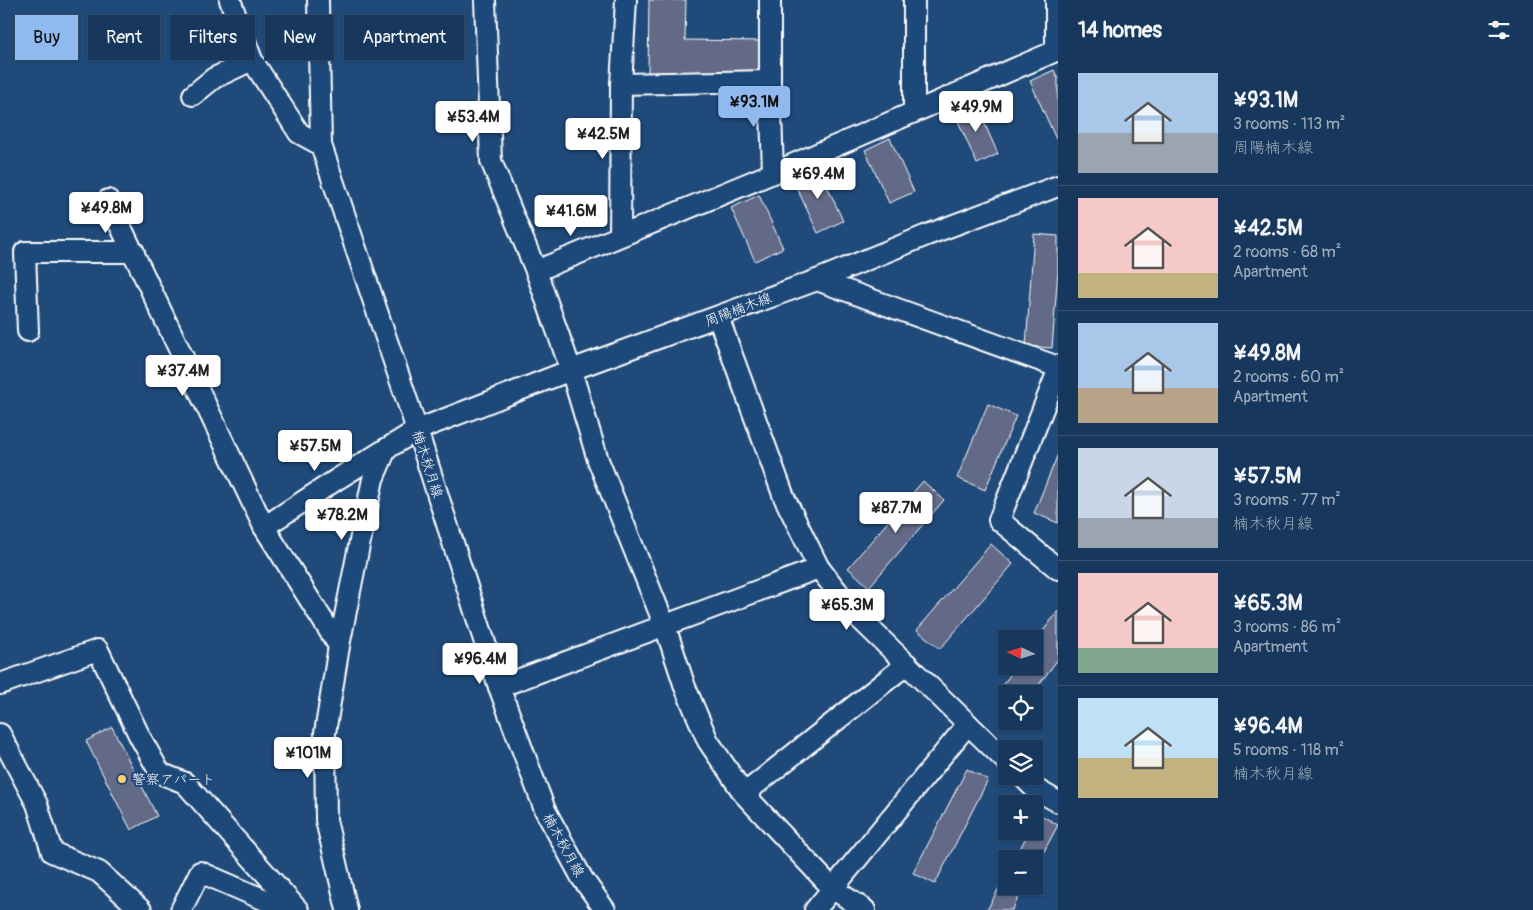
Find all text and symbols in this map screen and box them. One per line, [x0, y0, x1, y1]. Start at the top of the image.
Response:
chip: Buy [15, 15, 78, 60]
chip: Rent [88, 15, 160, 60]
chip: Filters [170, 15, 255, 60]
chip: New [265, 15, 334, 60]
chip: Apartment [344, 15, 464, 60]
icon: filters [1485, 16, 1513, 44]
text: 14 homes [1078, 17, 1162, 44]
pin: ¥93.1M [713, 86, 795, 128]
text: ¥93.1M [1233, 87, 1298, 114]
pin: ¥49.9M [935, 90, 1017, 133]
text: ¥93.1M [729, 92, 779, 112]
icon: home [1118, 93, 1178, 153]
text: ¥49.9M [950, 97, 1002, 117]
pin: ¥53.4M [432, 100, 514, 143]
text: ¥53.4M [446, 107, 500, 127]
text: 3 rooms · 113 m² [1233, 114, 1345, 134]
pin: ¥42.5M [562, 118, 644, 160]
text: ¥42.5M [576, 124, 630, 144]
text: 周陽楠木線 [1233, 138, 1313, 158]
pin: ¥69.4M [777, 158, 859, 200]
text: ¥69.4M [792, 164, 844, 184]
pin: ¥49.8M [65, 192, 147, 234]
pin: ¥41.6M [530, 194, 612, 237]
text: ¥49.8M [80, 198, 132, 218]
text: ¥41.6M [546, 201, 596, 221]
text: ¥42.5M [1233, 215, 1303, 242]
icon: home [1118, 218, 1178, 278]
text: 2 rooms · 68 m² [1233, 242, 1341, 262]
text: Apartment [1233, 262, 1308, 282]
street label: 周陽楠木線 [702, 289, 774, 330]
text: ¥49.8M [1233, 340, 1301, 367]
icon: home [1118, 343, 1178, 403]
pin: ¥37.4M [142, 354, 224, 397]
text: ¥37.4M [157, 361, 209, 381]
text: 2 rooms · 60 m² [1233, 367, 1344, 387]
text: Apartment [1233, 387, 1308, 407]
street label: 楠木秋月線 [409, 428, 446, 500]
pin: ¥57.5M [274, 430, 356, 472]
text: ¥57.5M [289, 436, 341, 456]
text: ¥57.5M [1233, 463, 1301, 490]
icon: home [1118, 468, 1178, 528]
text: 3 rooms · 77 m² [1233, 490, 1341, 510]
pin: ¥87.7M [855, 492, 937, 534]
pin: ¥78.2M [301, 498, 383, 541]
text: ¥87.7M [870, 498, 922, 518]
text: ¥78.2M [316, 505, 368, 525]
text: 楠木秋月線 [1233, 514, 1313, 534]
pin: ¥65.3M [806, 588, 888, 631]
text: ¥65.3M [1233, 590, 1303, 617]
icon: home [1118, 593, 1178, 653]
text: ¥65.3M [820, 595, 874, 615]
text: 3 rooms · 86 m² [1233, 617, 1341, 637]
north arrow [998, 630, 1042, 675]
map controls [998, 630, 1043, 895]
text: Apartment [1233, 637, 1308, 657]
pin: ¥96.4M [439, 642, 521, 685]
text: ¥96.4M [454, 649, 506, 669]
button: locate [998, 685, 1043, 730]
text: ¥96.4M [1233, 713, 1303, 740]
icon: home [1118, 718, 1178, 778]
pin: ¥101M [273, 736, 343, 779]
button: layers [998, 740, 1043, 785]
text: 5 rooms · 118 m² [1233, 740, 1344, 760]
text: ¥101M [285, 743, 331, 763]
text: 楠木秋月線 [1233, 764, 1313, 784]
place label: 警察アパート [132, 771, 215, 788]
marker: 警察アパート [116, 773, 128, 785]
button: + [998, 795, 1043, 840]
street label: 楠木秋月線 [539, 811, 588, 880]
button: − [998, 850, 1043, 895]

